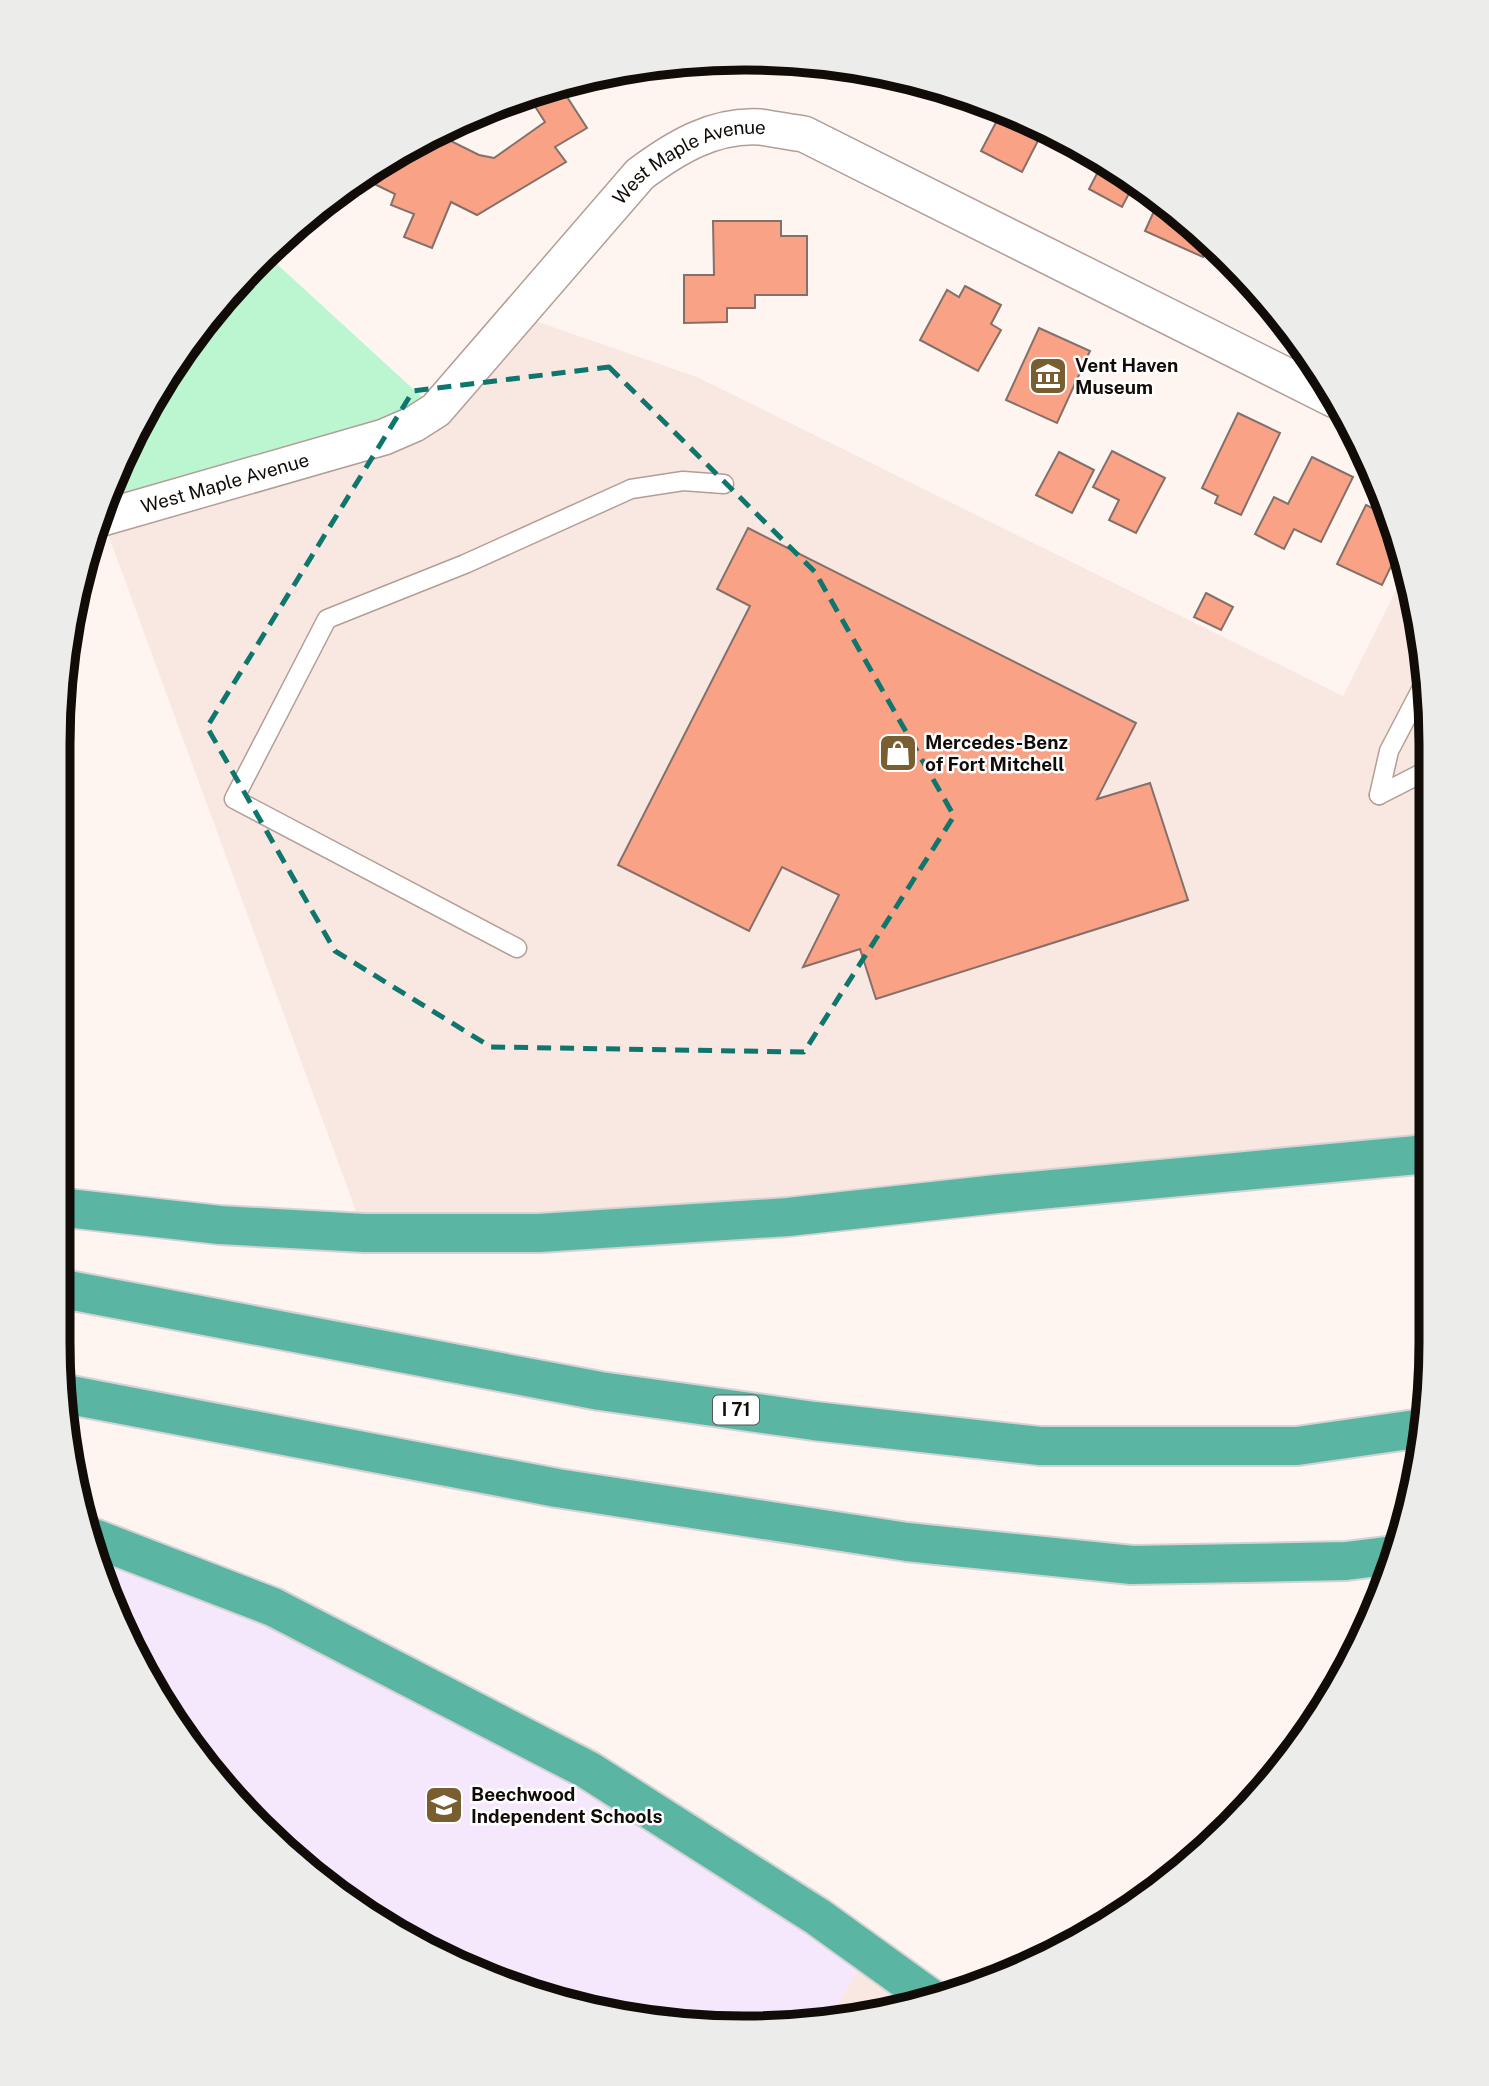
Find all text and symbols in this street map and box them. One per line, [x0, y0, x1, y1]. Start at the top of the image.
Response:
street label: West Maple Avenue [608, 115, 767, 209]
place label: Vent Haven Museum [1075, 354, 1178, 398]
museum icon: Vent Haven Museum [1027, 355, 1069, 397]
street label: West Maple Avenue [138, 448, 311, 517]
place label: Mercedes-Benz of Fort Mitchell [925, 731, 1068, 775]
shop icon: Mercedes-Benz of Fort Mitchell [877, 732, 919, 774]
road number: I 71 [713, 1395, 759, 1424]
place label: Beechwood Independent Schools [471, 1783, 663, 1827]
school or university icon: Beechwood Independent Schools [423, 1784, 465, 1826]

